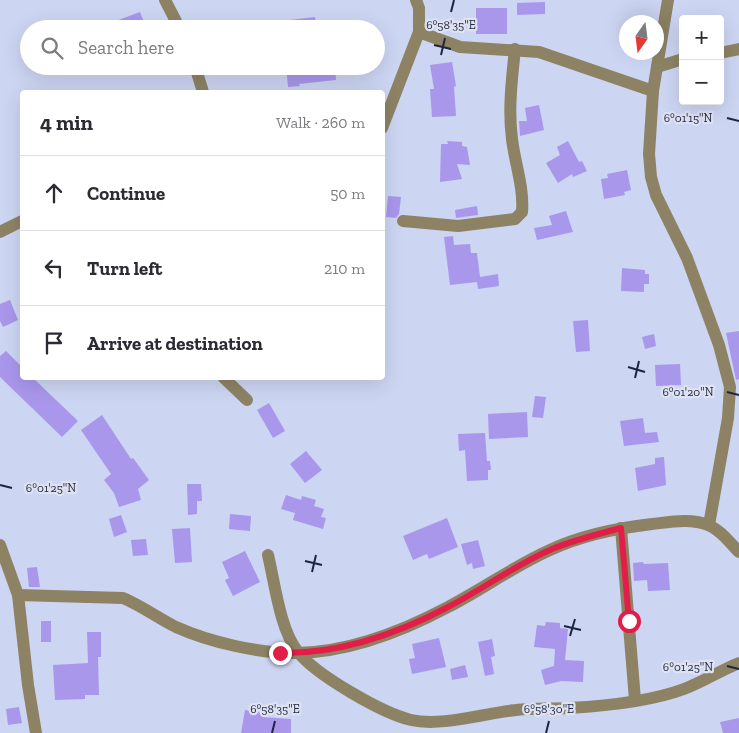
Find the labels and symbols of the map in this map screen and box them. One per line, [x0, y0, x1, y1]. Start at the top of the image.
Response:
north arrow [619, 15, 664, 60]
text: 6°58'35"E [426, 18, 476, 32]
text: 6°01'15"N [664, 111, 713, 125]
text: 6°01'20"N [662, 385, 714, 399]
text: 6°01'25"N [26, 481, 76, 495]
route start [618, 610, 641, 633]
route end [269, 642, 292, 665]
text: 6°01'25"N [663, 660, 713, 674]
text: 6°58'35"E [250, 702, 300, 716]
text: 6°58'30"E [524, 702, 574, 716]

